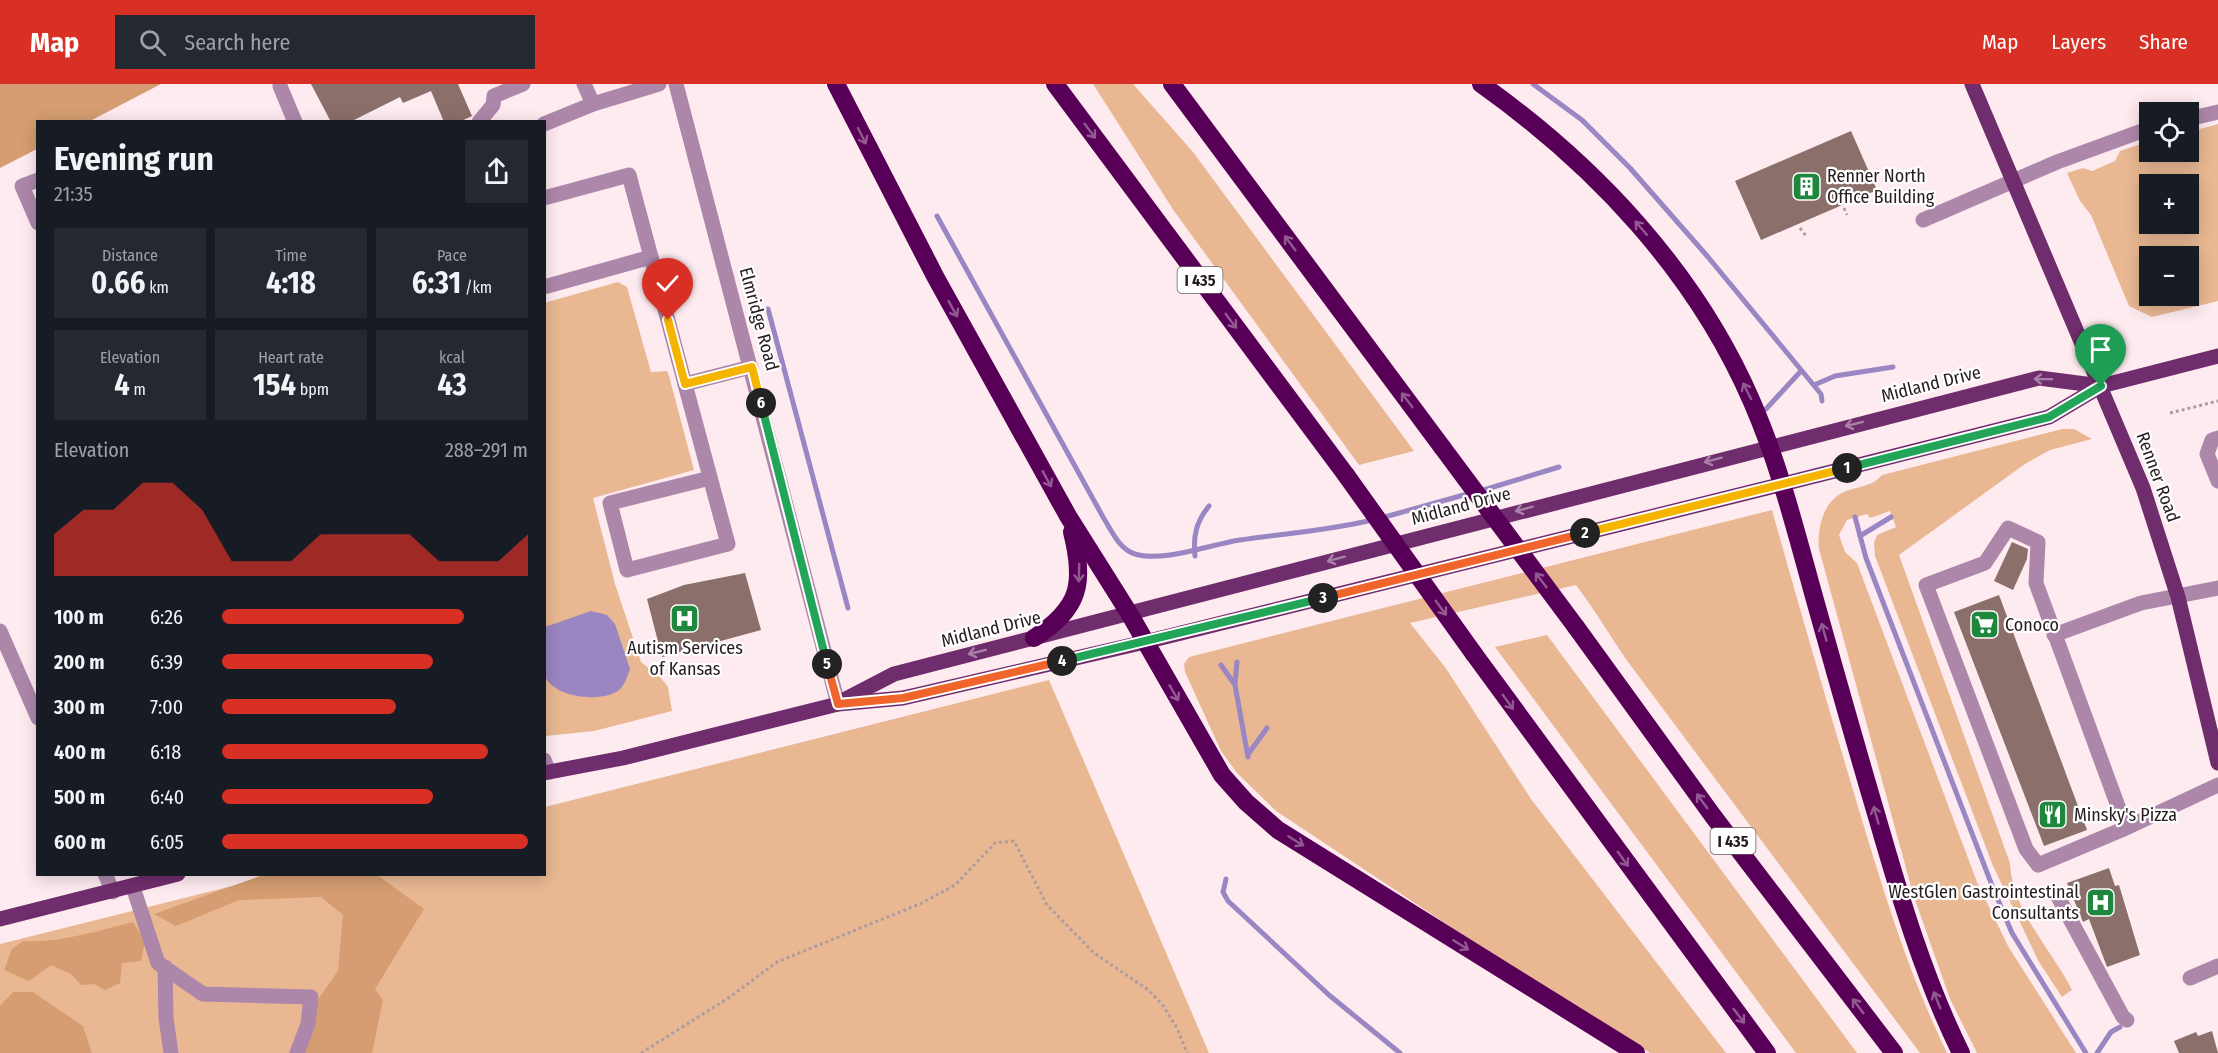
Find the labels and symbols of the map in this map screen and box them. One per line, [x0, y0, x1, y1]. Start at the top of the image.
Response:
one-way arrow [1083, 123, 1096, 139]
one-way arrow [857, 127, 868, 145]
place label: Renner North Office Building [1827, 165, 1935, 208]
building icon: Renner North Office Building [1790, 170, 1822, 202]
one-way arrow [1634, 221, 1648, 236]
one-way arrow [1284, 235, 1297, 251]
pin [642, 258, 693, 320]
street label: Elmridge Road [735, 265, 783, 373]
road number: I 435 [1178, 267, 1222, 293]
one-way arrow [947, 300, 959, 317]
one-way arrow [1224, 313, 1237, 329]
pin [2075, 324, 2126, 386]
street label: Midland Drive [1879, 361, 1983, 407]
one-way arrow [2034, 374, 2054, 385]
one-way arrow [1741, 383, 1752, 401]
pin: 6 [746, 388, 776, 418]
one-way arrow [1400, 392, 1413, 408]
one-way arrow [1845, 419, 1864, 430]
street label: Renner Road [2132, 429, 2184, 525]
pin: 1 [1832, 453, 1862, 483]
one-way arrow [1704, 455, 1723, 466]
one-way arrow [1042, 471, 1054, 488]
street label: Midland Drive [1409, 482, 1513, 530]
one-way arrow [1515, 504, 1534, 516]
pin: 2 [1570, 518, 1600, 548]
one-way arrow [1326, 554, 1345, 565]
one-way arrow [1073, 562, 1085, 582]
one-way arrow [1534, 573, 1547, 589]
pin: 3 [1308, 583, 1338, 613]
one-way arrow [1435, 600, 1447, 616]
hospital icon: Autism Services of Kansas [669, 603, 701, 635]
street label: Midland Drive [939, 606, 1043, 652]
supermarket icon: Conoco [1968, 609, 2000, 641]
place label: Conoco [2005, 614, 2059, 636]
one-way arrow [1818, 623, 1829, 642]
place label: Autism Services of Kansas [627, 637, 743, 680]
pin: 4 [1047, 646, 1077, 676]
one-way arrow [968, 647, 987, 659]
pin: 5 [812, 649, 842, 679]
one-way arrow [1168, 684, 1180, 701]
one-way arrow [1502, 693, 1514, 709]
one-way arrow [1696, 793, 1709, 809]
restaurant icon: Minsky's Pizza [2037, 799, 2069, 831]
place label: Minsky's Pizza [2074, 804, 2177, 826]
one-way arrow [1870, 805, 1881, 824]
road number: I 435 [1710, 828, 1756, 854]
one-way arrow [1287, 835, 1304, 847]
one-way arrow [1617, 850, 1629, 866]
place label: WestGlen Gastrointestinal Consultants [1888, 881, 2079, 924]
hospital icon: WestGlen Gastrointestinal Consultants [2084, 886, 2116, 918]
one-way arrow [1452, 939, 1469, 951]
one-way arrow [1931, 991, 1942, 1009]
one-way arrow [1852, 999, 1865, 1015]
one-way arrow [1732, 1008, 1745, 1024]

